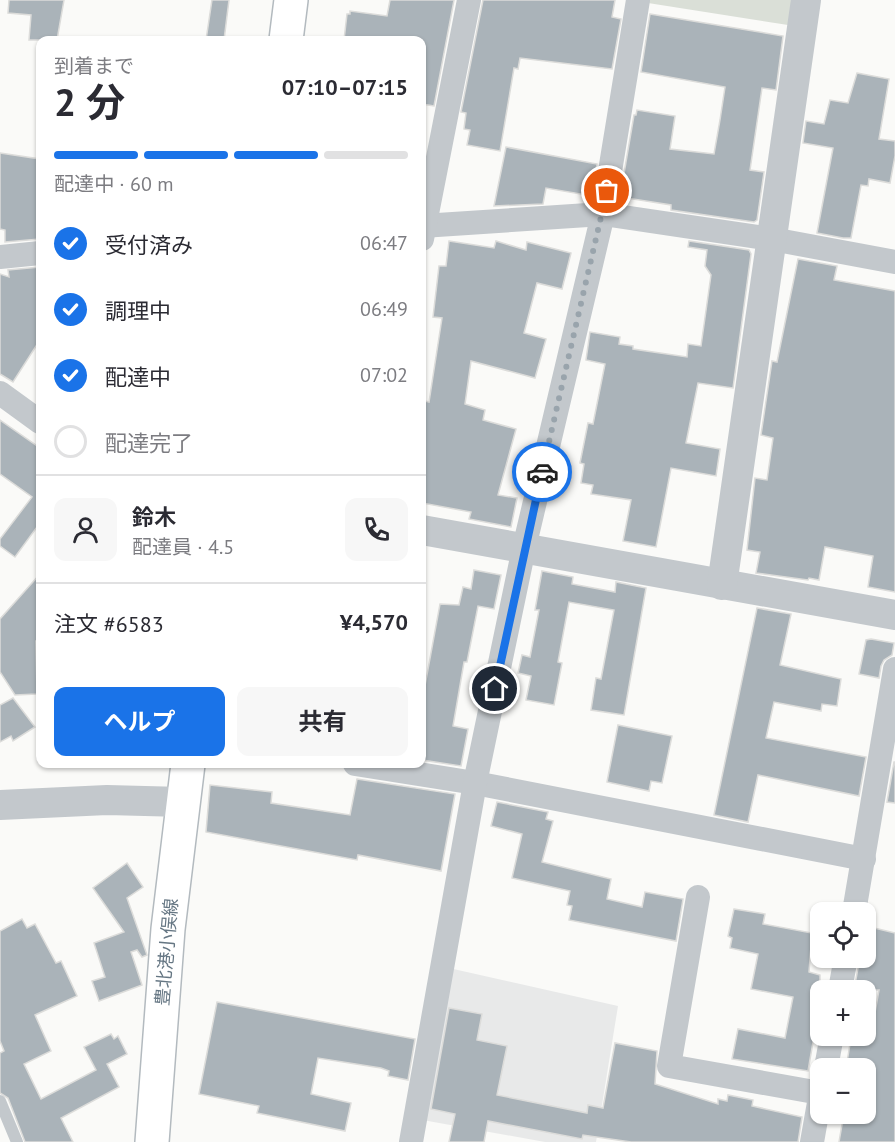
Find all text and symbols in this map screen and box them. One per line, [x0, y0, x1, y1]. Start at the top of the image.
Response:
text: 到着まで [54, 53, 134, 79]
text: 07:10–07:15 [282, 73, 408, 101]
text: 2 分 [54, 76, 125, 127]
pin [581, 165, 632, 216]
text: 配達中 · 60 m [54, 171, 173, 197]
icon: bag [590, 174, 623, 207]
icon: check [54, 227, 87, 260]
text: 06:47 [360, 230, 408, 256]
text: 受付済み [105, 231, 193, 259]
icon: check [54, 293, 87, 326]
text: 06:49 [360, 296, 408, 322]
text: 調理中 [105, 297, 171, 325]
icon: check [54, 359, 87, 392]
text: 07:02 [360, 362, 408, 388]
text: 配達中 [105, 363, 171, 391]
text: 配達完了 [105, 429, 193, 457]
courier [512, 442, 572, 502]
icon: car [526, 456, 559, 489]
button: person [54, 498, 117, 561]
button: phone [345, 498, 408, 561]
text: 鈴木 [132, 503, 176, 531]
text: 配達員 · 4.5 [132, 534, 234, 560]
text: ¥4,570 [340, 608, 408, 636]
text: 注文 #6583 [54, 610, 164, 638]
pin [469, 663, 520, 714]
icon: home [478, 672, 511, 705]
button: ヘルプ [54, 687, 225, 756]
button: 共有 [237, 687, 408, 756]
street label: 豊北港小俣線 [150, 897, 183, 1007]
map controls [810, 902, 876, 1124]
button: locate [810, 902, 876, 968]
button: + [810, 980, 876, 1046]
button: − [810, 1058, 876, 1124]

